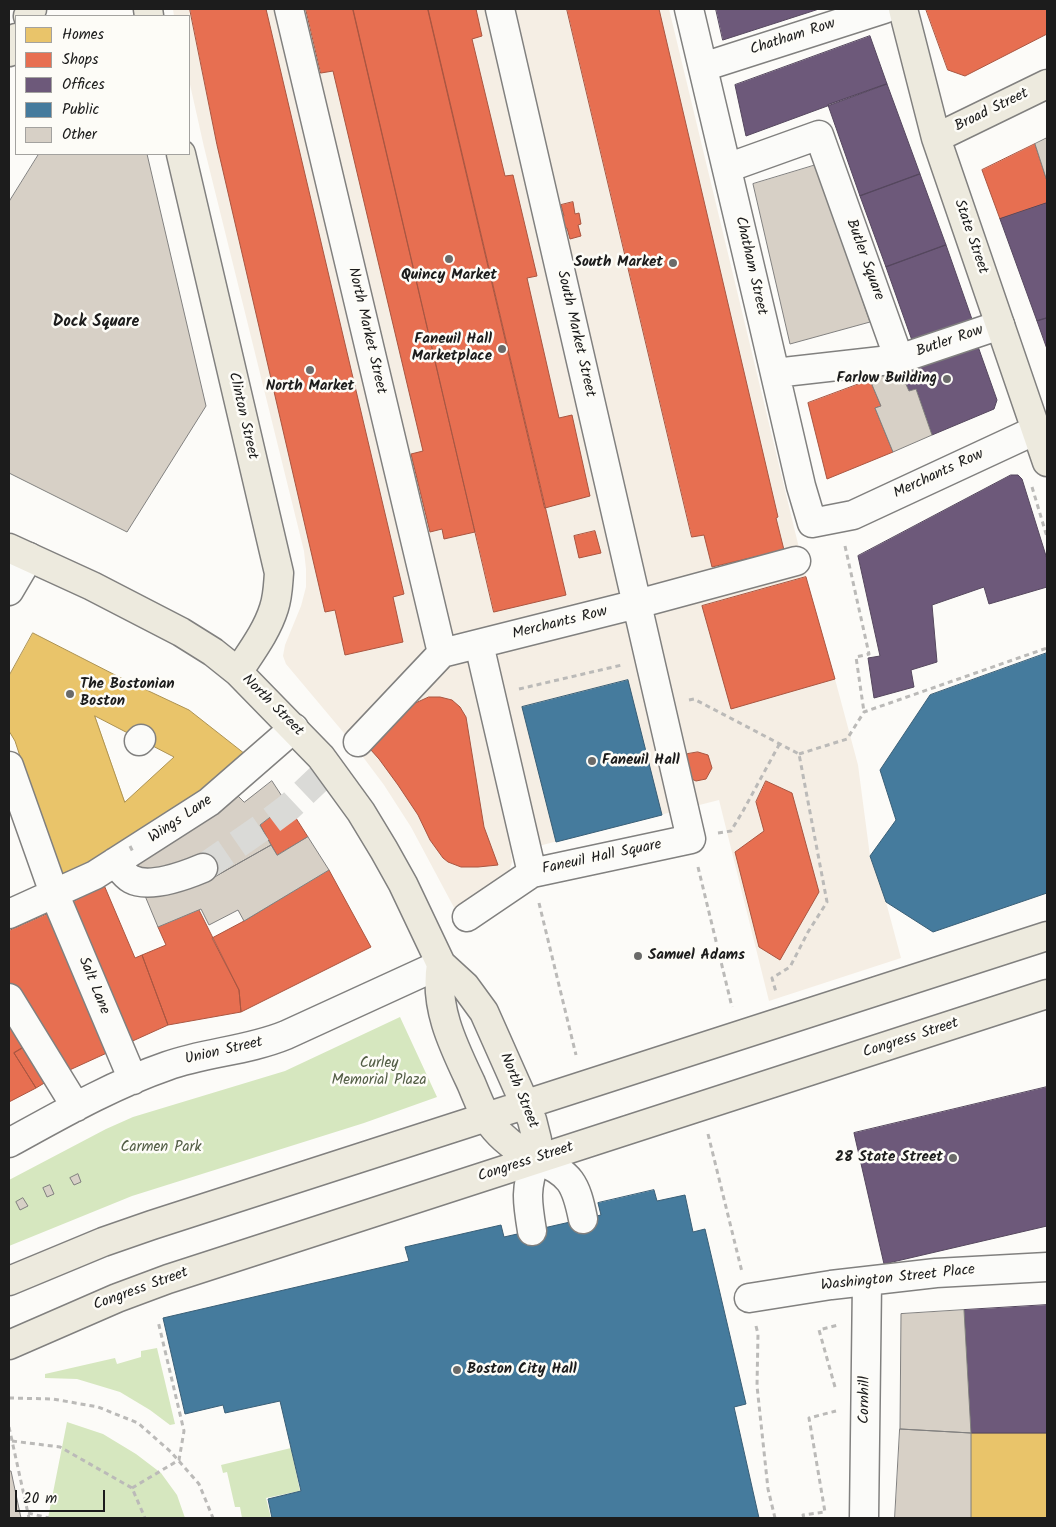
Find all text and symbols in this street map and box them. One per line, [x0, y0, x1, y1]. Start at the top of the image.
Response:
legend [15, 15, 190, 155]
street label: Chatham Row [748, 16, 838, 60]
text: Homes [62, 23, 104, 47]
text: Shops [62, 48, 98, 72]
text: Offices [62, 73, 105, 97]
street label: Broad Street [952, 85, 1032, 137]
text: Public [62, 98, 99, 122]
text: Other [62, 123, 97, 147]
street label: State Street [949, 197, 991, 277]
street label: Chatham Street [730, 215, 770, 317]
street label: Butler Square [841, 217, 887, 303]
marker: Quincy Market [443, 253, 455, 265]
place label: South Market [574, 254, 663, 272]
marker: South Market [667, 257, 679, 269]
street label: North Market Street [343, 266, 389, 396]
place label: Quincy Market [401, 267, 497, 285]
street label: South Market Street [552, 269, 598, 399]
district label: Dock Square [53, 313, 139, 333]
street label: Butler Row [914, 322, 986, 362]
place label: Faneuil Hall Marketplace [412, 331, 492, 366]
marker: Faneuil Hall Marketplace [496, 343, 508, 355]
marker: North Market [304, 364, 316, 376]
place label: Farlow Building [836, 370, 937, 388]
street label: Clinton Street [223, 371, 261, 461]
marker: Farlow Building [941, 373, 953, 385]
place label: North Market [266, 378, 354, 396]
street label: Merchants Row [891, 446, 987, 504]
street label: Merchants Row [511, 604, 609, 644]
street label: North Street [237, 671, 307, 741]
place label: The Bostonian Boston [80, 676, 175, 711]
marker: The Bostonian Boston [64, 688, 76, 700]
place label: Faneuil Hall [602, 752, 680, 770]
marker: Faneuil Hall [586, 755, 598, 767]
street label: Wings Lane [146, 792, 216, 848]
street label: Faneuil Hall Square [541, 837, 663, 879]
place label: Samuel Adams [648, 947, 745, 965]
marker: Samuel Adams [632, 950, 644, 962]
street label: Salt Lane [73, 955, 113, 1017]
street label: Congress Street [861, 1015, 961, 1063]
street label: Union Street [183, 1034, 265, 1070]
street label: North Street [495, 1051, 541, 1131]
park label: Curley Memorial Plaza [331, 1055, 427, 1090]
park label: Carmen Park [121, 1139, 201, 1157]
street label: Congress Street [476, 1139, 576, 1187]
place label: 28 State Street [835, 1149, 943, 1167]
marker: 28 State Street [947, 1152, 959, 1164]
street label: Washington Street Place [820, 1262, 976, 1296]
street label: Congress Street [91, 1265, 191, 1315]
place label: Boston City Hall [467, 1361, 577, 1379]
marker: Boston City Hall [451, 1364, 463, 1376]
street label: Cornhill [857, 1376, 875, 1424]
scale bar [18, 1480, 108, 1512]
text: 20 m [23, 1487, 57, 1511]

